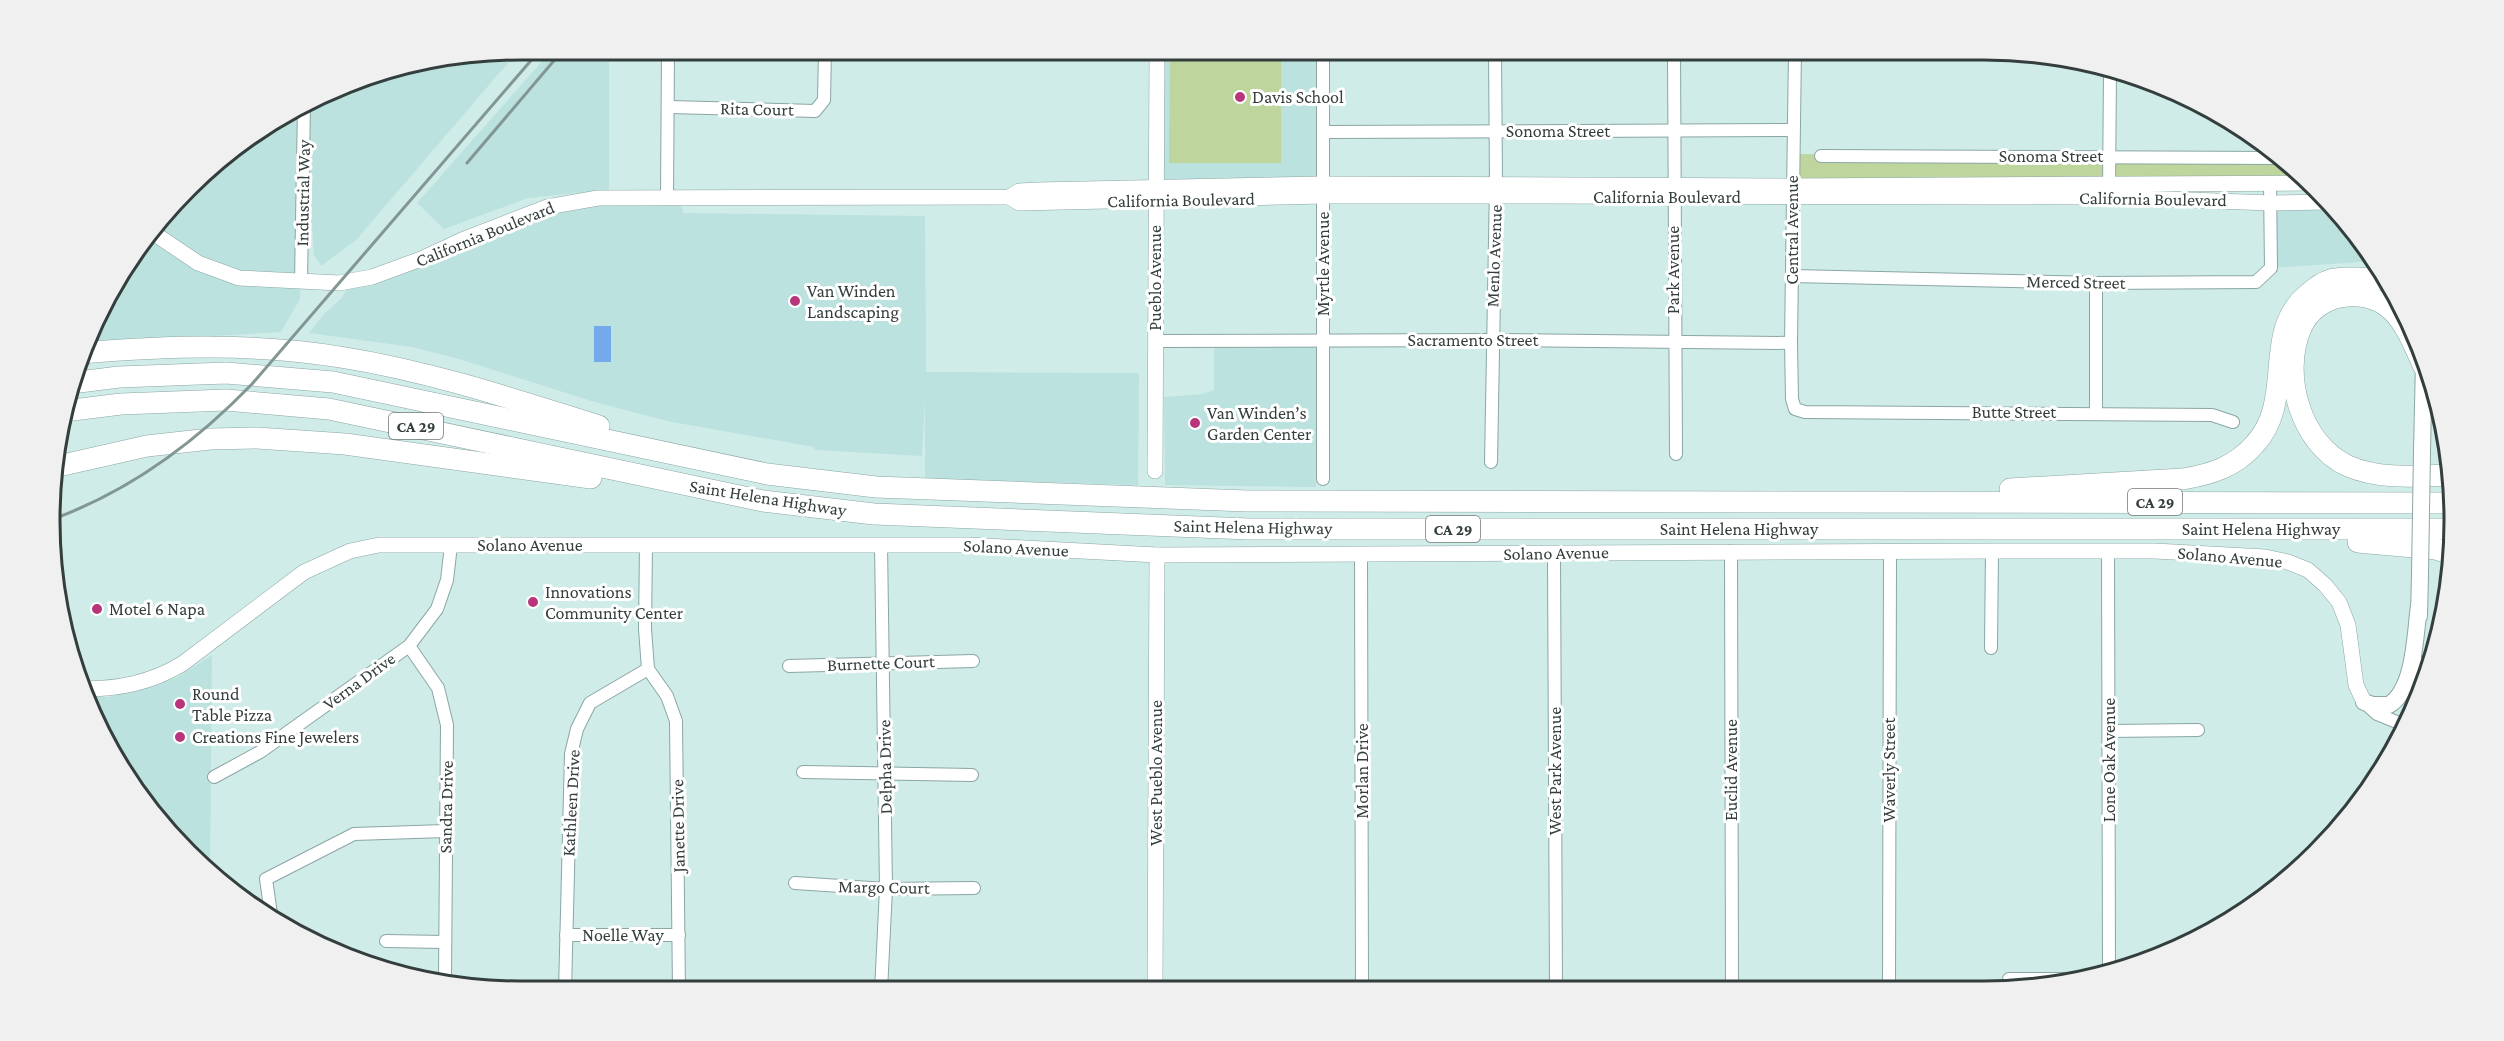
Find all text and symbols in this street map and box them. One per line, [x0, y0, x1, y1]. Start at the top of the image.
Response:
place label: Davis School [1252, 87, 1344, 107]
marker: Davis School [1233, 90, 1247, 104]
street label: Rita Court [720, 98, 795, 120]
street label: Sonoma Street [1506, 121, 1611, 141]
street label: Industrial Way [292, 139, 314, 247]
street label: Sonoma Street [1999, 146, 2104, 166]
street label: Central Avenue [1782, 175, 1802, 285]
street label: California Boulevard [1593, 187, 1741, 207]
street label: California Boulevard [2079, 188, 2228, 210]
street label: California Boulevard [1107, 189, 1256, 211]
street label: California Boulevard [413, 197, 558, 271]
street label: Menlo Avenue [1482, 204, 1506, 308]
street label: Myrtle Avenue [1313, 212, 1333, 316]
street label: Pueblo Avenue [1145, 225, 1165, 331]
street label: Park Avenue [1663, 226, 1683, 314]
street label: Merced Street [2026, 271, 2127, 293]
place label: Van Winden Landscaping [807, 281, 899, 322]
marker: Van Winden Landscaping [788, 294, 802, 308]
street label: Sacramento Street [1408, 330, 1540, 350]
street label: Butte Street [1972, 402, 2057, 422]
place label: Van Winden’s Garden Center [1207, 403, 1312, 444]
road number: CA 29 [389, 413, 443, 439]
marker: Van Winden’s Garden Center [1188, 416, 1202, 430]
street label: Saint Helena Highway [688, 476, 849, 520]
road number: CA 29 [2128, 489, 2182, 515]
street label: Saint Helena Highway [1173, 516, 1333, 538]
road number: CA 29 [1426, 516, 1480, 542]
street label: Saint Helena Highway [1660, 519, 1819, 539]
street label: Saint Helena Highway [2182, 519, 2341, 539]
street label: Solano Avenue [477, 535, 583, 555]
street label: Solano Avenue [963, 535, 1069, 561]
street label: Solano Avenue [1503, 542, 1609, 564]
street label: Solano Avenue [2177, 542, 2283, 572]
place label: Innovations Community Center [545, 582, 684, 623]
marker: Innovations Community Center [526, 595, 540, 609]
place label: Motel 6 Napa [109, 599, 205, 619]
marker: Motel 6 Napa [90, 602, 104, 616]
street label: Verna Drive [319, 648, 399, 714]
street label: Burnette Court [827, 651, 936, 675]
place label: Round Table Pizza [192, 684, 272, 725]
marker: Round Table Pizza [173, 697, 187, 711]
street label: Lone Oak Avenue [2099, 698, 2119, 822]
street label: West Pueblo Avenue [1146, 700, 1166, 846]
street label: West Park Avenue [1545, 707, 1565, 835]
street label: Waverly Street [1879, 717, 1899, 822]
street label: Delpha Drive [874, 719, 896, 814]
street label: Euclid Avenue [1721, 719, 1741, 821]
street label: Morlan Drive [1352, 723, 1372, 819]
place label: Creations Fine Jewelers [192, 727, 359, 747]
marker: Creations Fine Jewelers [173, 730, 187, 744]
street label: Kathleen Drive [558, 749, 584, 857]
street label: Sandra Drive [435, 760, 457, 854]
street label: Janette Drive [667, 779, 689, 875]
street label: Margo Court [838, 876, 931, 898]
street label: Noelle Way [582, 925, 664, 945]

